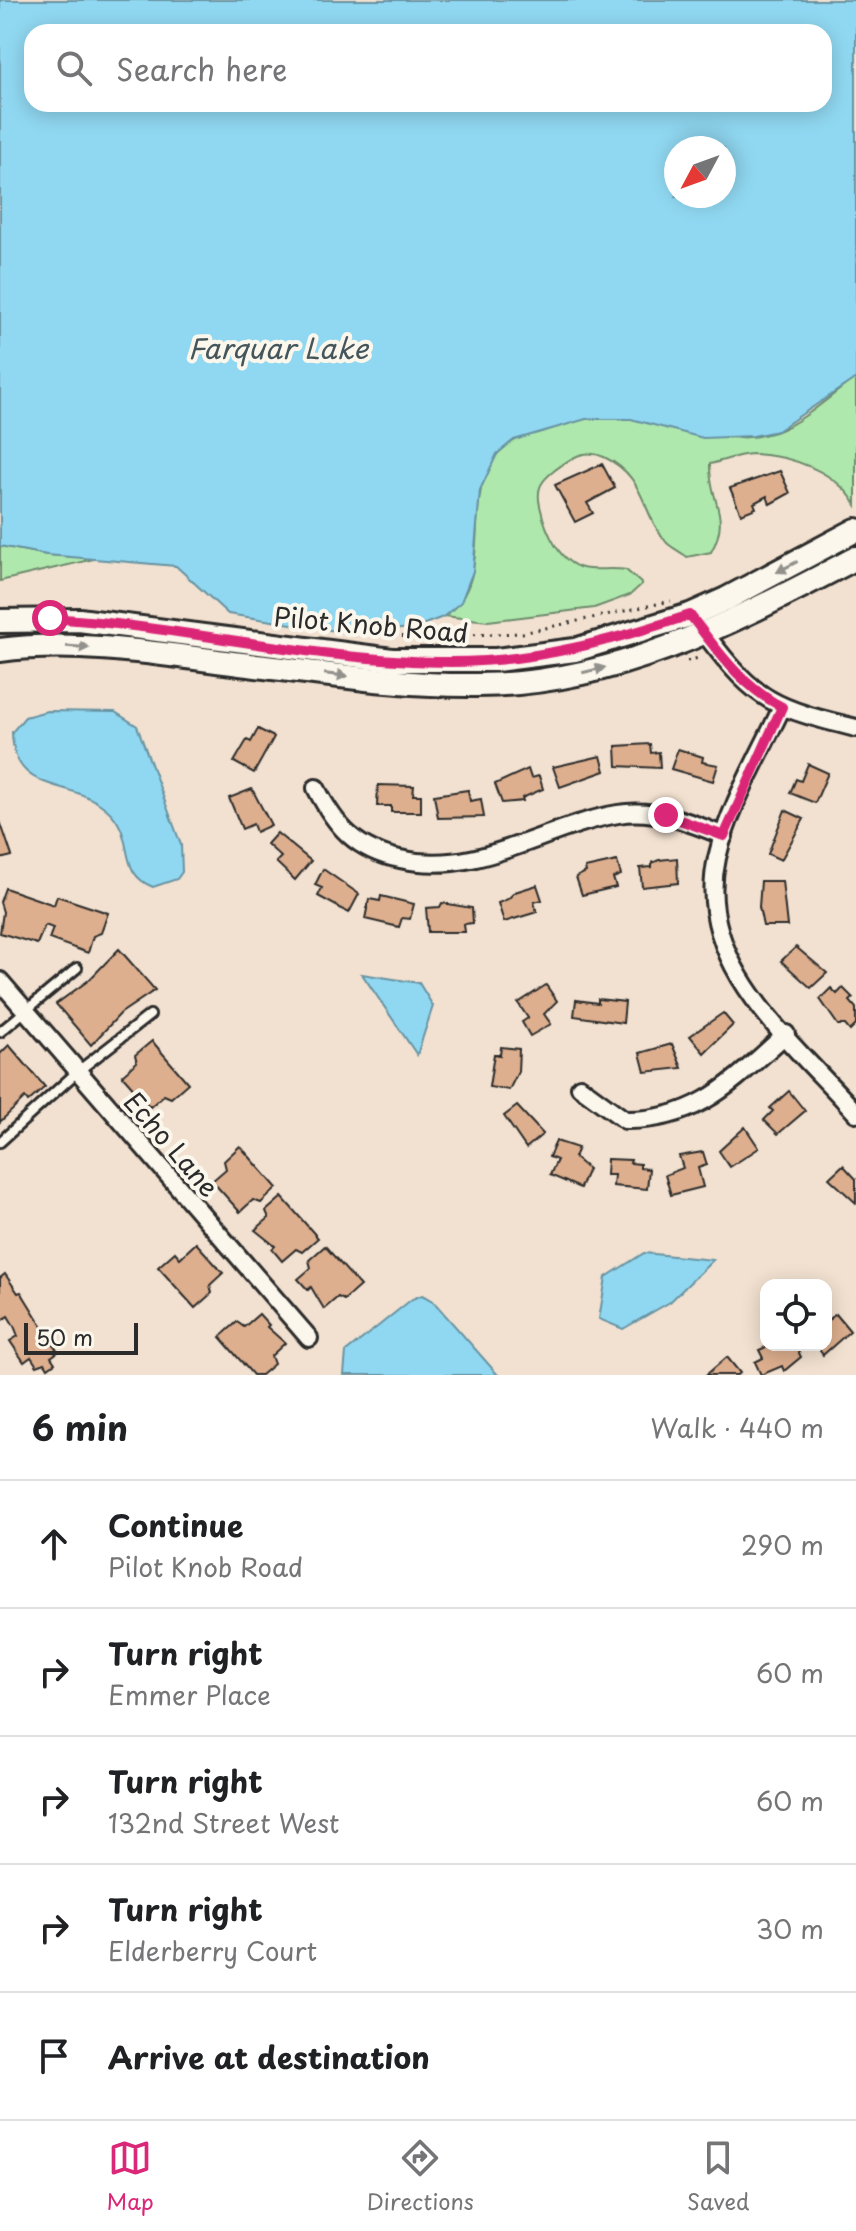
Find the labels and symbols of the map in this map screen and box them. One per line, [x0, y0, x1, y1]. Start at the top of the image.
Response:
north arrow [664, 136, 736, 208]
water label: Farquar Lake [188, 326, 370, 369]
one-way arrow [776, 560, 799, 573]
street label: Pilot Knob Road [272, 596, 470, 652]
route start [32, 600, 68, 636]
one-way arrow [66, 641, 91, 654]
one-way arrow [582, 663, 607, 676]
one-way arrow [324, 668, 349, 681]
route end [648, 797, 684, 833]
street label: Echo Lane [115, 1083, 229, 1205]
scale bar [24, 1319, 138, 1355]

